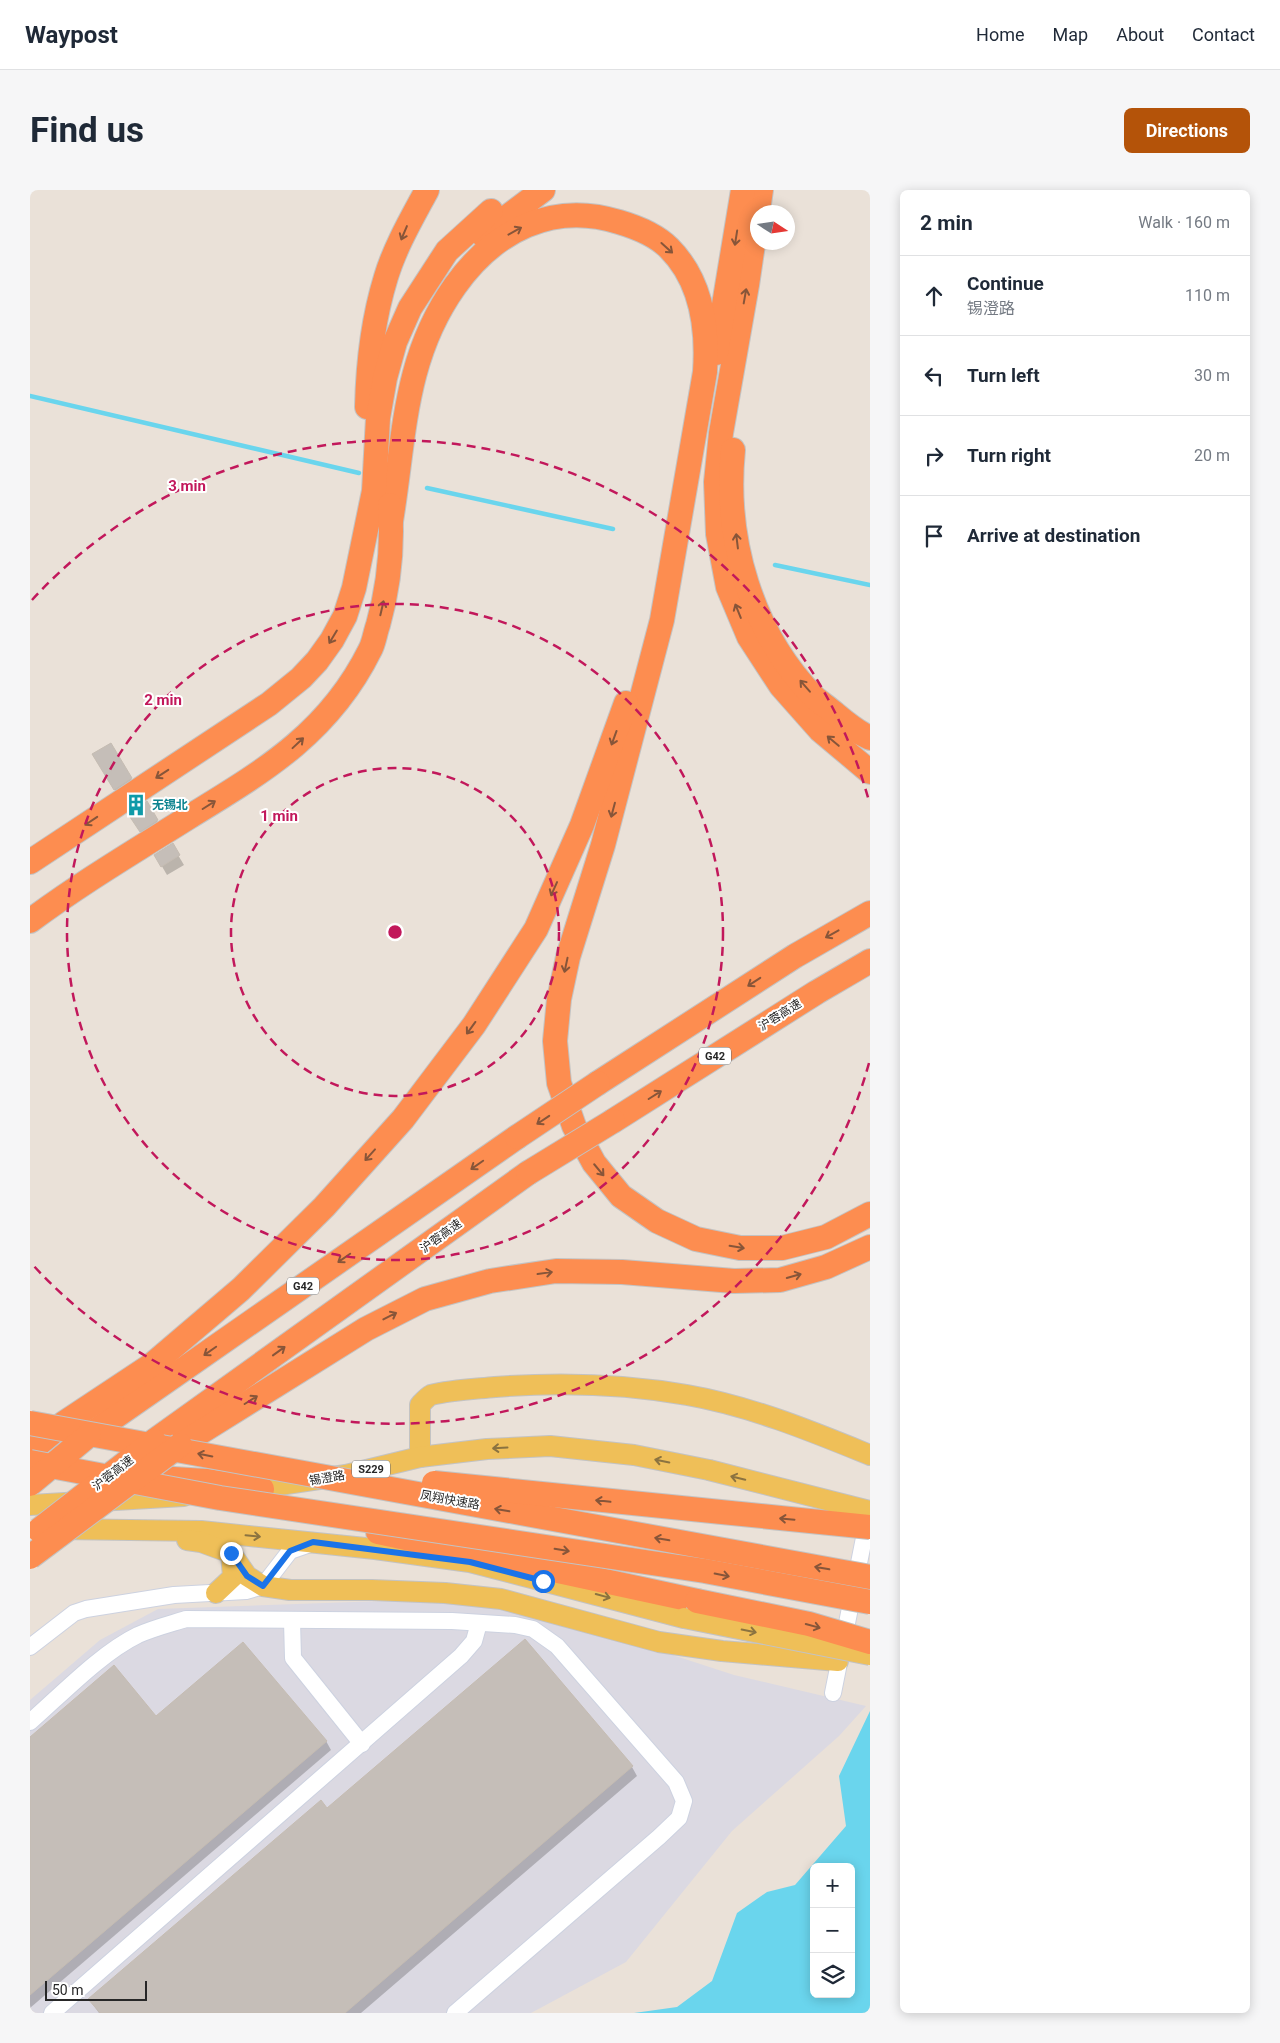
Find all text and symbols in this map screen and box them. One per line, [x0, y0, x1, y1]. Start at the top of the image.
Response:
text: Waypost [25, 21, 118, 49]
text: Home [976, 24, 1025, 45]
text: Map [1053, 24, 1088, 45]
text: About [1116, 24, 1164, 45]
text: Contact [1192, 24, 1255, 45]
button: Directions [1124, 108, 1250, 153]
text: Find us [30, 110, 144, 151]
north arrow [750, 205, 795, 250]
text: 2 min [920, 211, 973, 235]
text: Walk · 160 m [1138, 213, 1230, 232]
one-way arrow [399, 225, 409, 240]
one-way arrow [507, 226, 522, 235]
one-way arrow [730, 230, 740, 246]
one-way arrow [660, 242, 673, 254]
text: Continue [967, 272, 1044, 295]
icon: ahead [920, 282, 948, 310]
text: 110 m [1185, 286, 1230, 305]
one-way arrow [740, 288, 750, 304]
text: 锡澄路 [967, 299, 1015, 318]
icon: left [920, 362, 948, 390]
text: Turn left [967, 364, 1040, 387]
text: 30 m [1194, 366, 1230, 385]
icon: right [920, 442, 948, 470]
text: Turn right [967, 444, 1051, 467]
text: 20 m [1194, 446, 1230, 465]
text: 3 min [168, 477, 206, 495]
icon: arrive [920, 522, 948, 550]
text: Arrive at destination [967, 524, 1140, 547]
one-way arrow [731, 534, 741, 550]
one-way arrow [378, 601, 387, 617]
one-way arrow [733, 603, 742, 619]
one-way arrow [328, 630, 338, 644]
one-way arrow [800, 680, 811, 693]
text: 2 min [144, 691, 182, 709]
one-way arrow [609, 730, 618, 745]
one-way arrow [826, 735, 839, 746]
one-way arrow [291, 738, 304, 750]
one-way arrow [155, 768, 169, 779]
building icon: 无锡北 [123, 792, 149, 818]
place label: 无锡北 [152, 798, 188, 812]
one-way arrow [202, 799, 216, 809]
one-way arrow [607, 801, 617, 817]
text: 1 min [260, 807, 298, 825]
one-way arrow [84, 815, 98, 826]
one-way arrow [548, 881, 558, 896]
centre of rings [386, 923, 404, 941]
one-way arrow [826, 930, 840, 940]
one-way arrow [561, 957, 570, 973]
one-way arrow [747, 977, 761, 988]
street label: 沪蓉高速 [756, 996, 804, 1034]
one-way arrow [466, 1021, 476, 1035]
road number: G42 [699, 1048, 731, 1064]
one-way arrow [647, 1090, 661, 1100]
one-way arrow [537, 1115, 551, 1125]
one-way arrow [364, 1149, 376, 1162]
one-way arrow [470, 1160, 484, 1170]
one-way arrow [594, 1163, 605, 1176]
street label: 沪蓉高速 [417, 1216, 465, 1256]
one-way arrow [729, 1242, 745, 1252]
one-way arrow [337, 1253, 351, 1263]
one-way arrow [537, 1268, 553, 1278]
one-way arrow [786, 1270, 802, 1280]
road number: G42 [287, 1278, 319, 1294]
one-way arrow [382, 1311, 397, 1321]
one-way arrow [204, 1346, 218, 1356]
one-way arrow [272, 1346, 286, 1356]
one-way arrow [244, 1395, 258, 1406]
one-way arrow [492, 1443, 508, 1453]
one-way arrow [197, 1450, 213, 1460]
street label: 沪蓉高速 [90, 1453, 136, 1493]
one-way arrow [654, 1455, 670, 1465]
road number: S229 [352, 1460, 390, 1478]
street label: 锡澄路 [308, 1468, 346, 1488]
one-way arrow [730, 1472, 746, 1482]
street label: 凤翔快速路 [419, 1488, 481, 1512]
one-way arrow [596, 1496, 612, 1506]
one-way arrow [495, 1504, 511, 1514]
one-way arrow [779, 1514, 795, 1524]
one-way arrow [245, 1531, 261, 1541]
one-way arrow [655, 1534, 671, 1543]
route end [220, 1542, 243, 1565]
one-way arrow [553, 1545, 569, 1555]
one-way arrow [814, 1563, 830, 1572]
route start [532, 1570, 555, 1593]
one-way arrow [714, 1570, 730, 1580]
one-way arrow [594, 1592, 610, 1602]
one-way arrow [804, 1621, 820, 1631]
one-way arrow [741, 1626, 757, 1636]
map controls [810, 1863, 855, 1998]
button: + [810, 1863, 855, 1908]
button: − [810, 1908, 855, 1953]
button: layers [810, 1953, 855, 1998]
scale bar [45, 1978, 148, 2001]
text: 50 m [52, 1982, 84, 1998]

